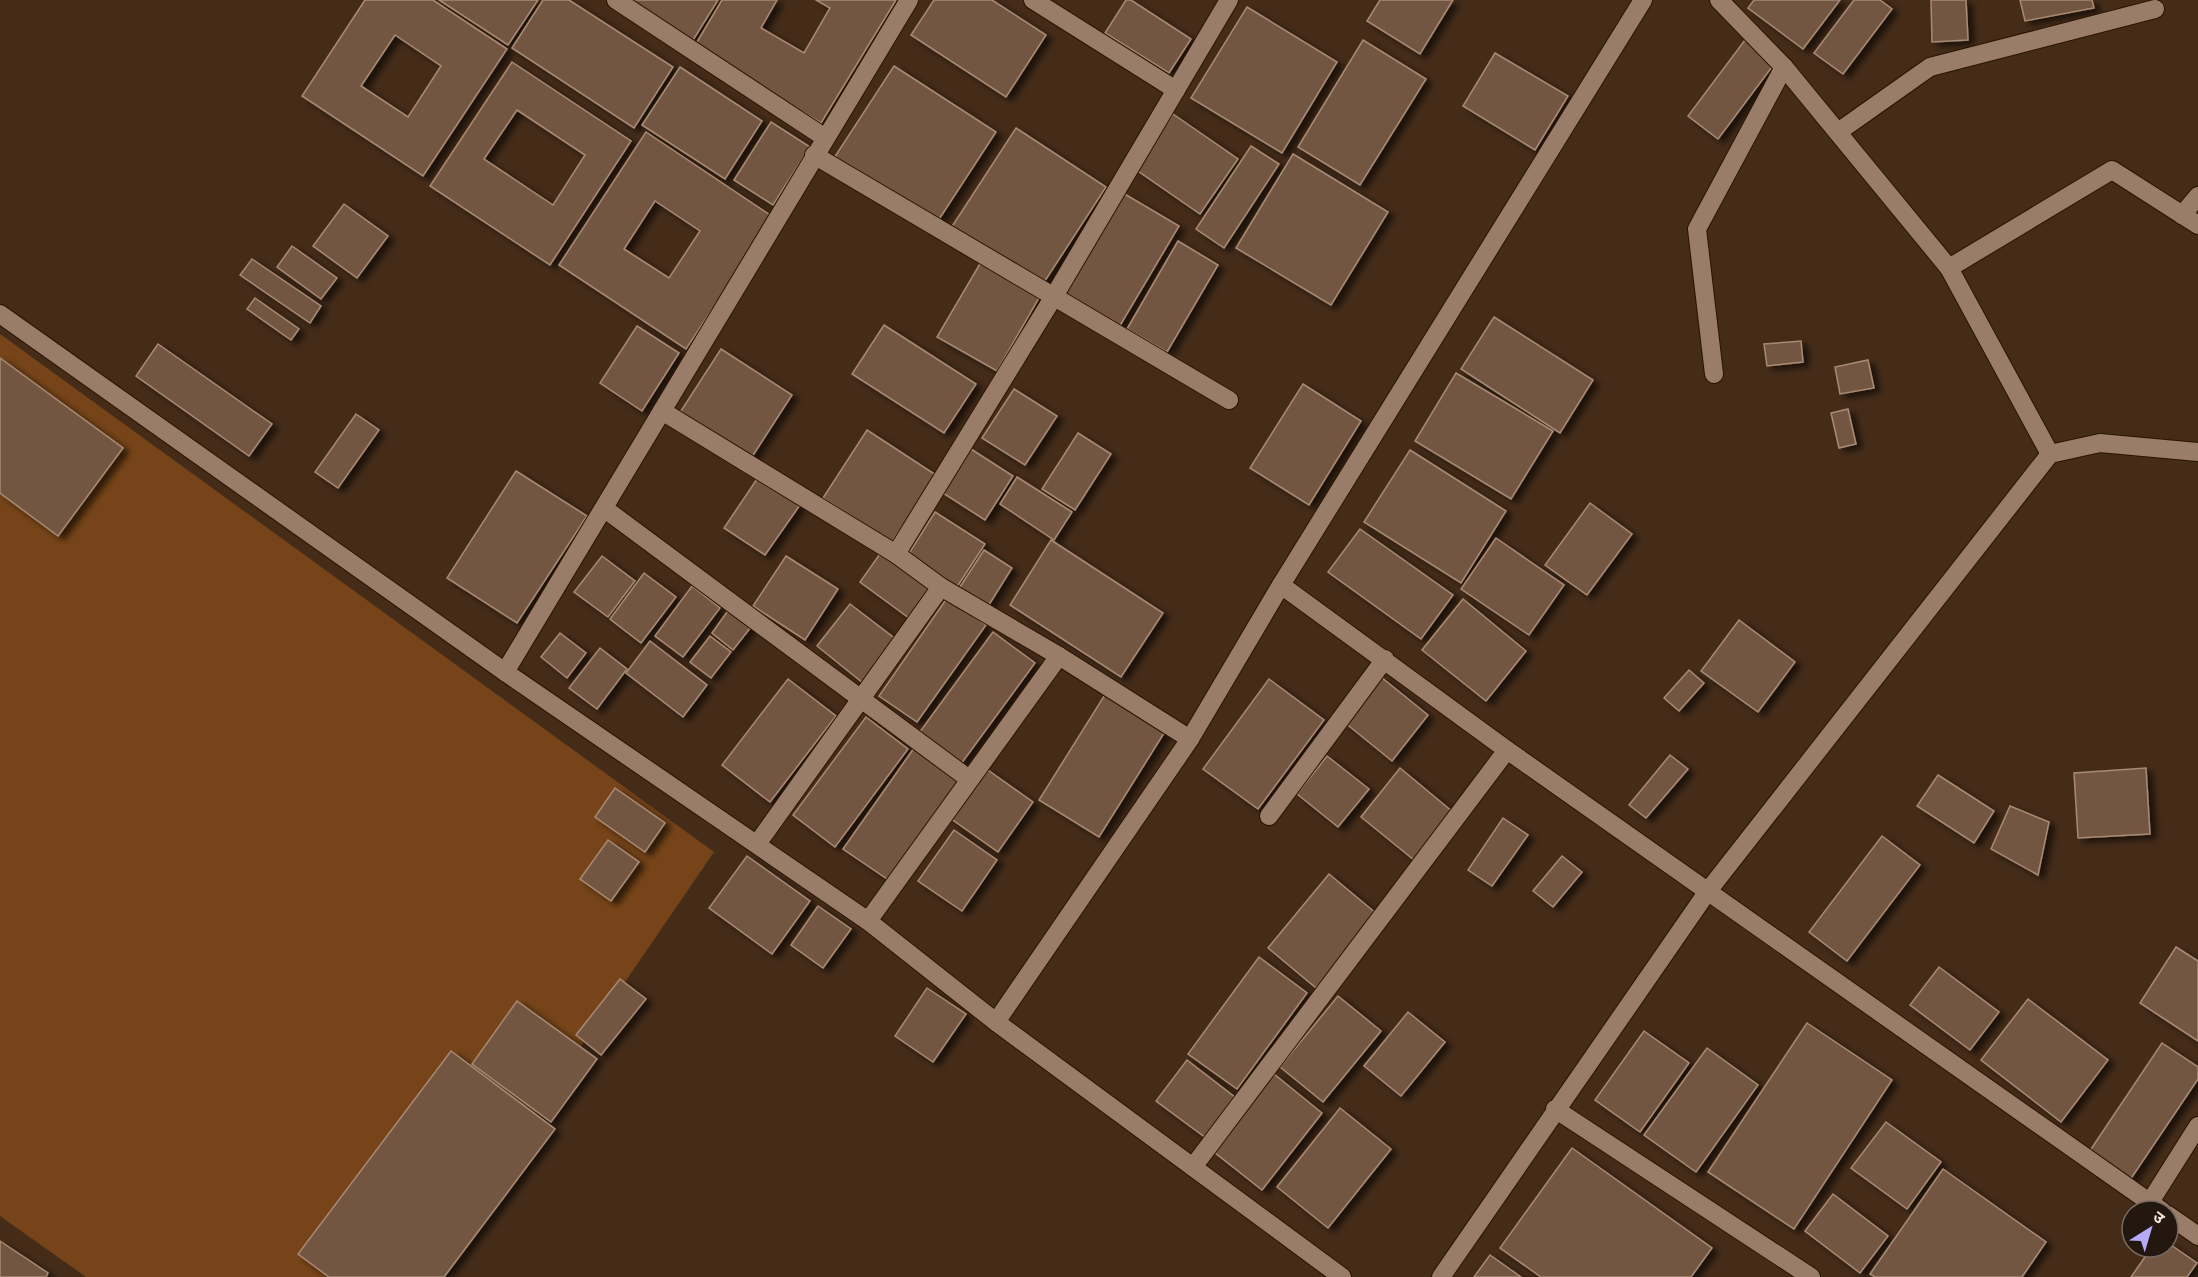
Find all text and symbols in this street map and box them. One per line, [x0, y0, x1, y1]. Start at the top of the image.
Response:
north arrow [2120, 1199, 2180, 1259]
text: उ [2149, 1207, 2169, 1228]

